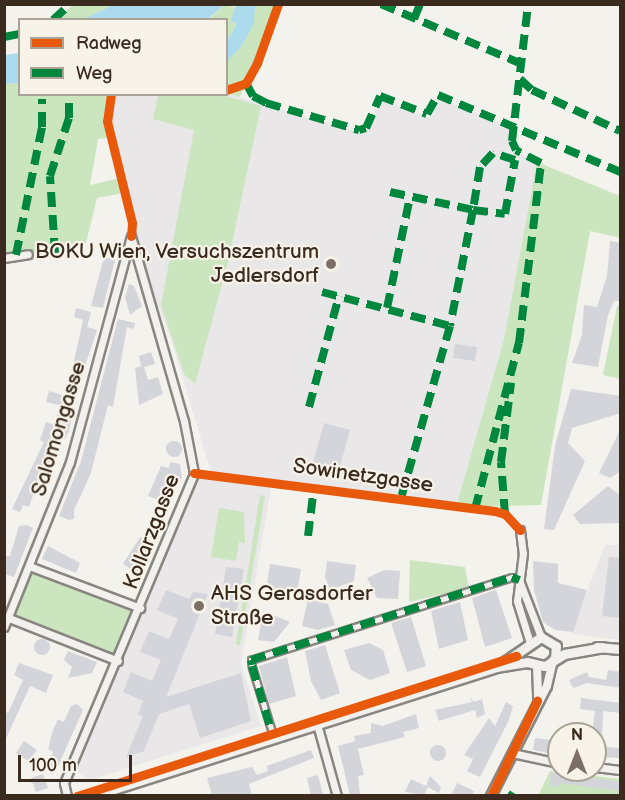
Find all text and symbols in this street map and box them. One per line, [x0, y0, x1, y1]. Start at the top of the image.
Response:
legend [18, 18, 228, 96]
text: Radweg [76, 33, 142, 54]
text: Weg [76, 63, 112, 84]
place label: BOKU Wien, Versuchszentrum Jedlersdorf [33, 239, 319, 289]
marker: BOKU Wien, Versuchszentrum Jedlersdorf [324, 257, 338, 271]
street label: Salomongasse [27, 359, 91, 499]
street label: Sowinetzgasse [291, 454, 435, 498]
street label: Kollarzgasse [118, 471, 186, 593]
place label: AHS Gerasdorfer Straße [211, 581, 372, 631]
marker: AHS Gerasdorfer Straße [192, 599, 206, 613]
north arrow [547, 722, 607, 782]
text: N [571, 726, 583, 745]
scale bar [21, 743, 135, 781]
text: 100 m [29, 755, 77, 776]

